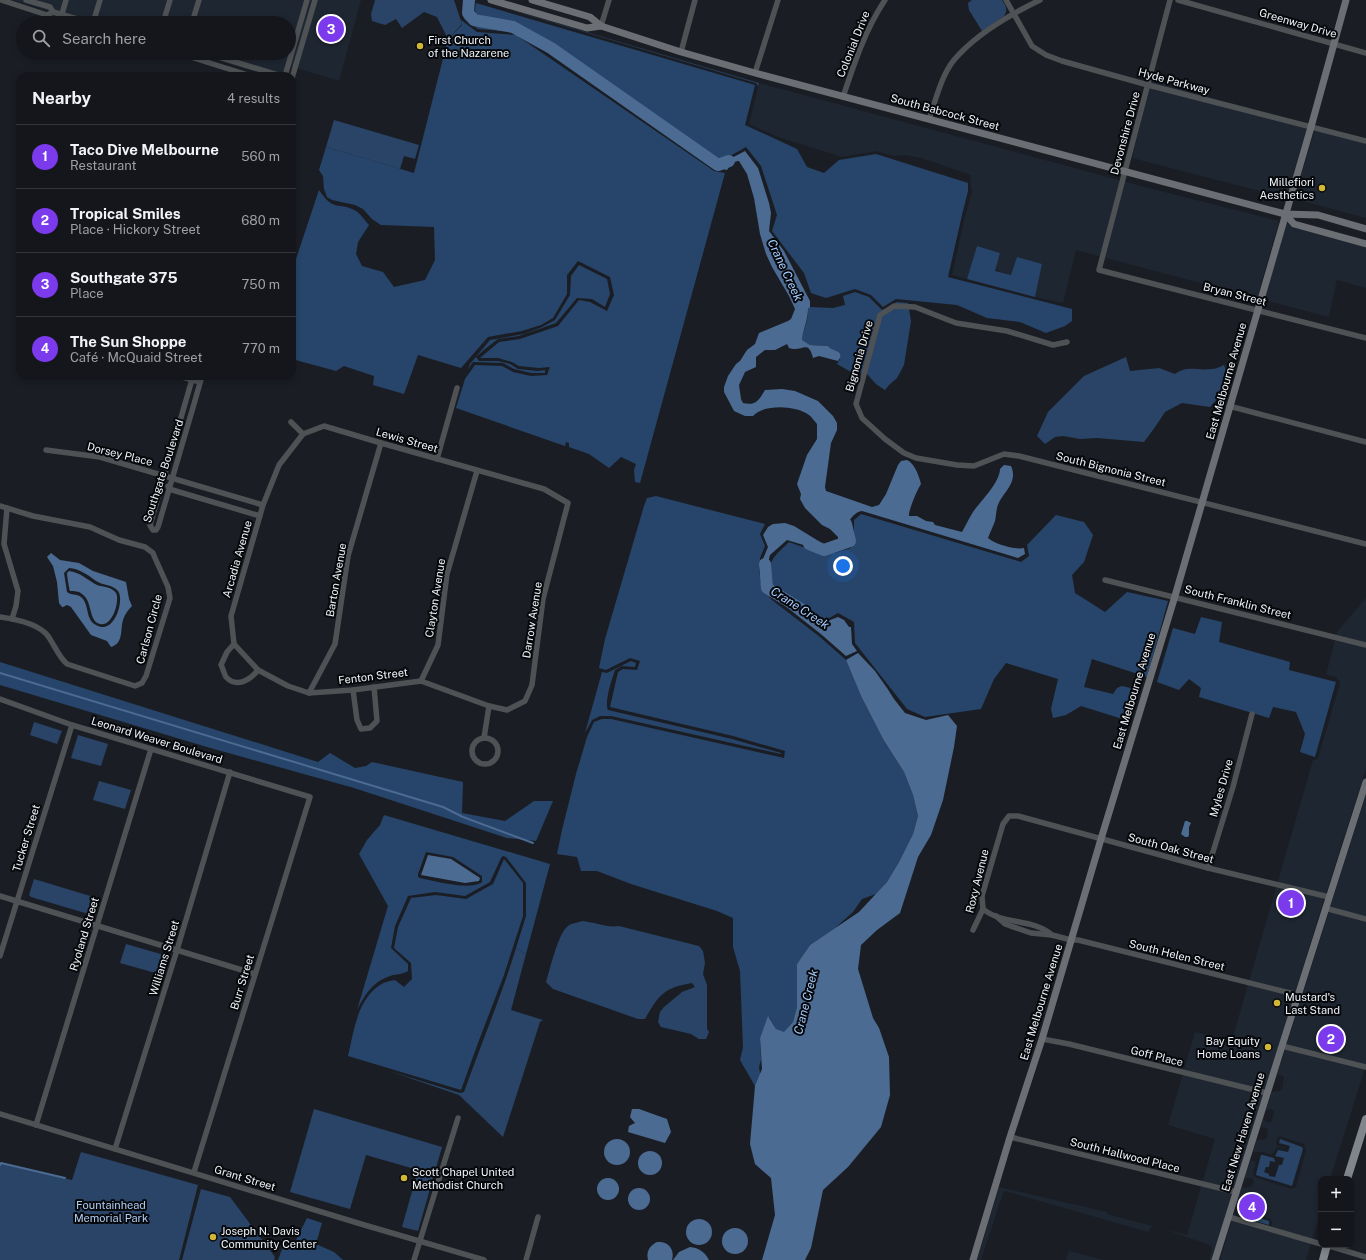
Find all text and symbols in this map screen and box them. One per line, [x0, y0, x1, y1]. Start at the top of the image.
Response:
street label: Greenway Drive [1258, 6, 1338, 40]
street label: Colonial Drive [834, 9, 872, 79]
pin: 3 [318, 14, 344, 44]
search box [16, 16, 296, 60]
icon: search [30, 27, 52, 49]
text: Search here [62, 30, 146, 47]
place label: First Church of the Nazarene [428, 34, 509, 59]
marker: First Church of the Nazarene [415, 41, 425, 51]
street label: Hyde Parkway [1137, 66, 1211, 96]
text: Nearby [32, 88, 91, 108]
street label: Devonshire Drive [1108, 90, 1142, 176]
text: 4 results [227, 91, 280, 106]
street label: South Babcock Street [889, 92, 1001, 132]
text: Taco Dive Melbourne [70, 141, 219, 158]
text: 1 [42, 149, 48, 164]
text: 560 m [241, 149, 280, 164]
text: Restaurant [70, 158, 136, 173]
place label: Millefiori Aesthetics [1260, 176, 1314, 201]
marker: Millefiori Aesthetics [1317, 183, 1327, 193]
text: Tropical Smiles [70, 205, 181, 222]
text: 2 [41, 213, 49, 228]
text: 680 m [241, 213, 280, 228]
text: Place · Hickory Street [70, 222, 201, 237]
water label: Crane Creek [765, 237, 806, 304]
text: Southgate 375 [70, 269, 178, 286]
text: 3 [41, 277, 49, 292]
text: 750 m [242, 277, 280, 292]
street label: Bryan Street [1202, 280, 1268, 308]
text: Place [70, 286, 104, 301]
street label: Bignonia Drive [843, 319, 875, 393]
street label: East Melbourne Avenue [1204, 321, 1248, 441]
text: The Sun Shoppe [70, 333, 187, 350]
text: 4 [41, 341, 49, 356]
text: 770 m [242, 341, 280, 356]
text: Café · McQuaid Street [70, 350, 202, 365]
street label: Southgate Boulevard [141, 418, 185, 524]
street label: Lewis Street [375, 425, 439, 455]
street label: Dorsey Place [86, 440, 154, 468]
street label: South Bignonia Street [1055, 450, 1167, 488]
street label: Arcadia Avenue [220, 519, 254, 599]
street label: Barton Avenue [324, 542, 348, 618]
your location [833, 556, 853, 576]
street label: Clayton Avenue [423, 558, 447, 638]
street label: Darrow Avenue [520, 581, 544, 659]
street label: South Franklin Street [1183, 583, 1293, 621]
water label: Crane Creek [768, 584, 832, 632]
street label: Carlson Circle [134, 593, 164, 665]
street label: East Melbourne Avenue [1111, 631, 1157, 751]
street label: Fenton Street [337, 666, 409, 686]
street label: Leonard Weaver Boulevard [90, 714, 224, 766]
street label: Myles Drive [1207, 758, 1235, 818]
street label: Tucker Street [10, 803, 42, 873]
street label: South Oak Street [1127, 831, 1215, 865]
street label: Roxy Avenue [963, 848, 991, 914]
pin: 1 [1278, 888, 1304, 918]
street label: Ryoland Street [67, 896, 101, 972]
street label: Williams Street [147, 919, 181, 997]
street label: South Helen Street [1128, 937, 1226, 973]
street label: East Melbourne Avenue [1018, 942, 1064, 1062]
street label: Burr Street [228, 953, 256, 1011]
water label: Crane Creek [791, 967, 821, 1036]
place label: Mustard's Last Stand [1285, 991, 1340, 1016]
marker: Mustard's Last Stand [1272, 998, 1282, 1008]
pin: 2 [1318, 1024, 1344, 1054]
place label: Bay Equity Home Loans [1197, 1035, 1260, 1060]
marker: Bay Equity Home Loans [1263, 1042, 1273, 1052]
street label: Goff Place [1129, 1044, 1185, 1068]
street label: East New Haven Avenue [1219, 1071, 1267, 1193]
street label: South Hallwood Place [1069, 1136, 1181, 1174]
street label: Grant Street [213, 1163, 277, 1193]
place label: Scott Chapel United Methodist Church [412, 1166, 514, 1191]
marker: Scott Chapel United Methodist Church [399, 1173, 409, 1183]
map controls [1318, 1176, 1354, 1248]
button: + [1318, 1176, 1354, 1212]
pin: 4 [1239, 1192, 1265, 1222]
park label: Fountainhead Memorial Park [74, 1199, 148, 1224]
button: − [1318, 1212, 1354, 1248]
place label: Joseph N. Davis Community Center [221, 1225, 317, 1250]
marker: Joseph N. Davis Community Center [208, 1232, 218, 1242]

